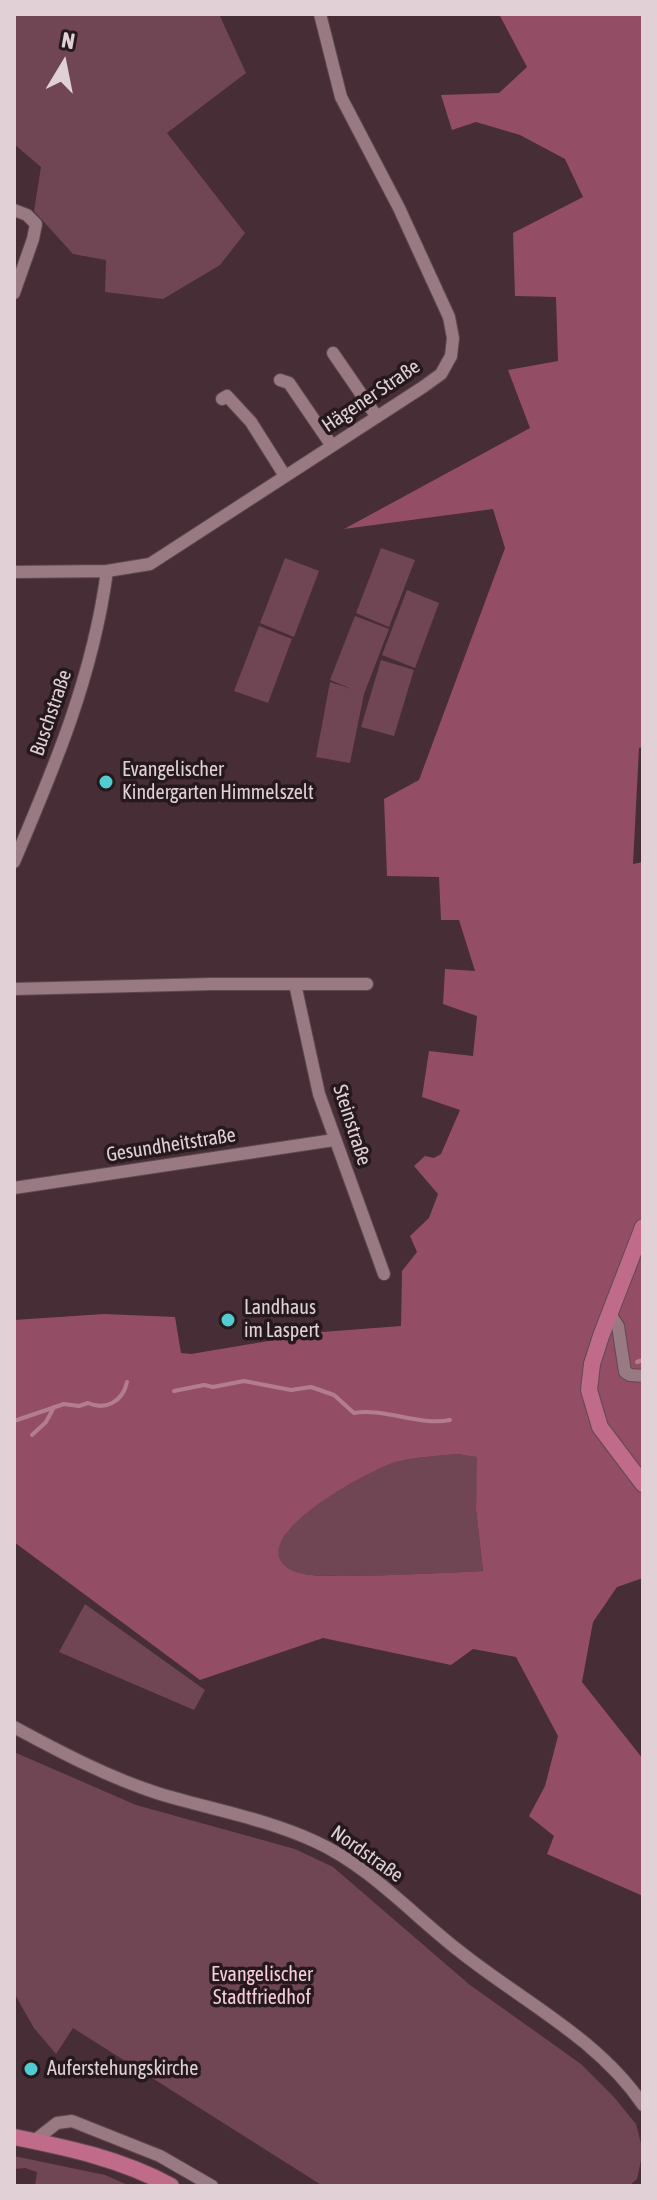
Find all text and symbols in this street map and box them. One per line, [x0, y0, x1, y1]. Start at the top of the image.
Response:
north arrow [24, 24, 104, 104]
text: N [60, 26, 77, 54]
street label: Hägener Straße [317, 354, 425, 438]
street label: Buschstraße [25, 667, 77, 759]
place label: Evangelischer Kindergarten Himmelszelt [122, 758, 314, 805]
marker: Evangelischer Kindergarten Himmelszelt [97, 773, 115, 791]
street label: Steinstraße [328, 1082, 376, 1168]
street label: Gesundheitstraße [105, 1123, 237, 1167]
place label: Landhaus im Laspert [244, 1296, 320, 1343]
marker: Landhaus im Laspert [219, 1311, 237, 1329]
street label: Nordstraße [326, 1820, 408, 1888]
park label: Evangelischer Stadtfriedhof [211, 1963, 313, 2010]
place label: Auferstehungskirche [47, 2057, 198, 2081]
marker: Auferstehungskirche [22, 2060, 40, 2078]

